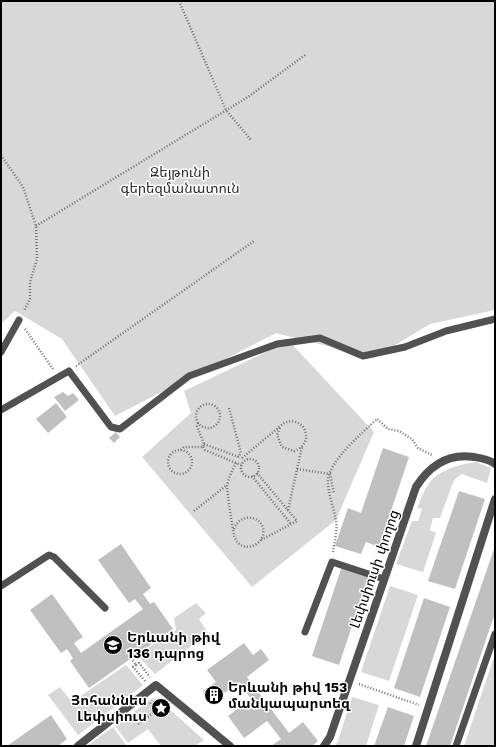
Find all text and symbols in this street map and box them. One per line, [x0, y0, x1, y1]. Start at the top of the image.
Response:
park label: Զեյթունի գերեզմանատուն [120, 164, 240, 196]
street label: Լեփսիուսի փողոց [346, 508, 402, 630]
place label: Երևանի թիվ 136 դպրոց [127, 629, 221, 661]
school or university icon: Երևանի թիվ 136 դպրոց [102, 634, 124, 656]
place label: Երևանի թիվ 153 մանկապարտեզ [228, 679, 351, 711]
building icon: Երևանի թիվ 153 մանկապարտեզ [203, 684, 225, 706]
place label: Յոհաննես Լեփսիուս [71, 692, 147, 724]
place icon: Յոհաննես Լեփսիուս [150, 697, 172, 719]

